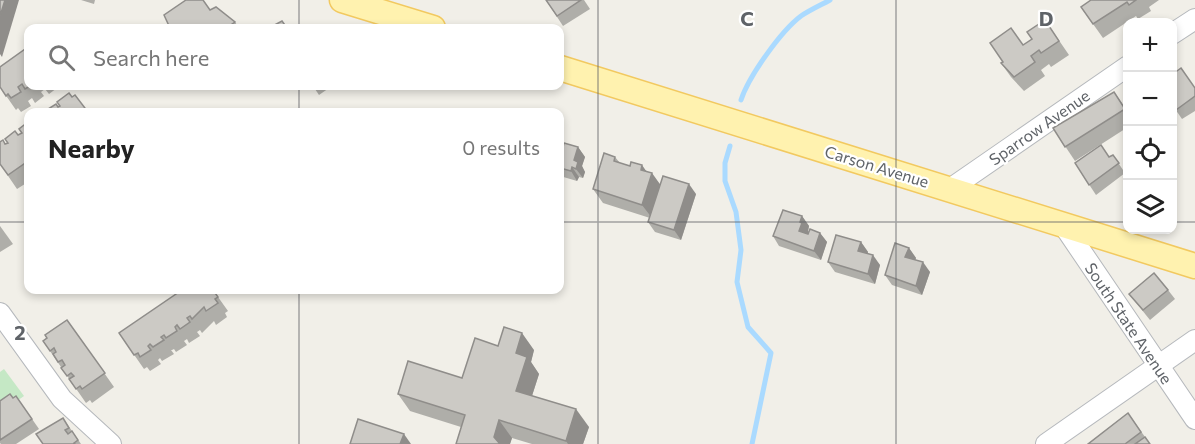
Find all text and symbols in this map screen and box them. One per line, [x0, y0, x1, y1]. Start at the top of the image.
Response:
text: C [740, 6, 754, 30]
text: D [1039, 6, 1053, 30]
map controls [1123, 18, 1177, 234]
button: + [1123, 18, 1177, 72]
search box [24, 24, 564, 90]
icon: search [45, 41, 78, 74]
text: Search here [93, 44, 209, 71]
button: − [1123, 72, 1177, 126]
street label: Sparrow Avenue [985, 85, 1093, 169]
button: locate [1123, 126, 1177, 180]
text: Nearby [48, 132, 135, 163]
text: 0 results [462, 135, 540, 159]
street label: Carson Avenue [823, 141, 931, 191]
button: layers [1123, 180, 1177, 234]
street label: South State Avenue [1081, 259, 1177, 387]
text: 2 [14, 320, 26, 344]

